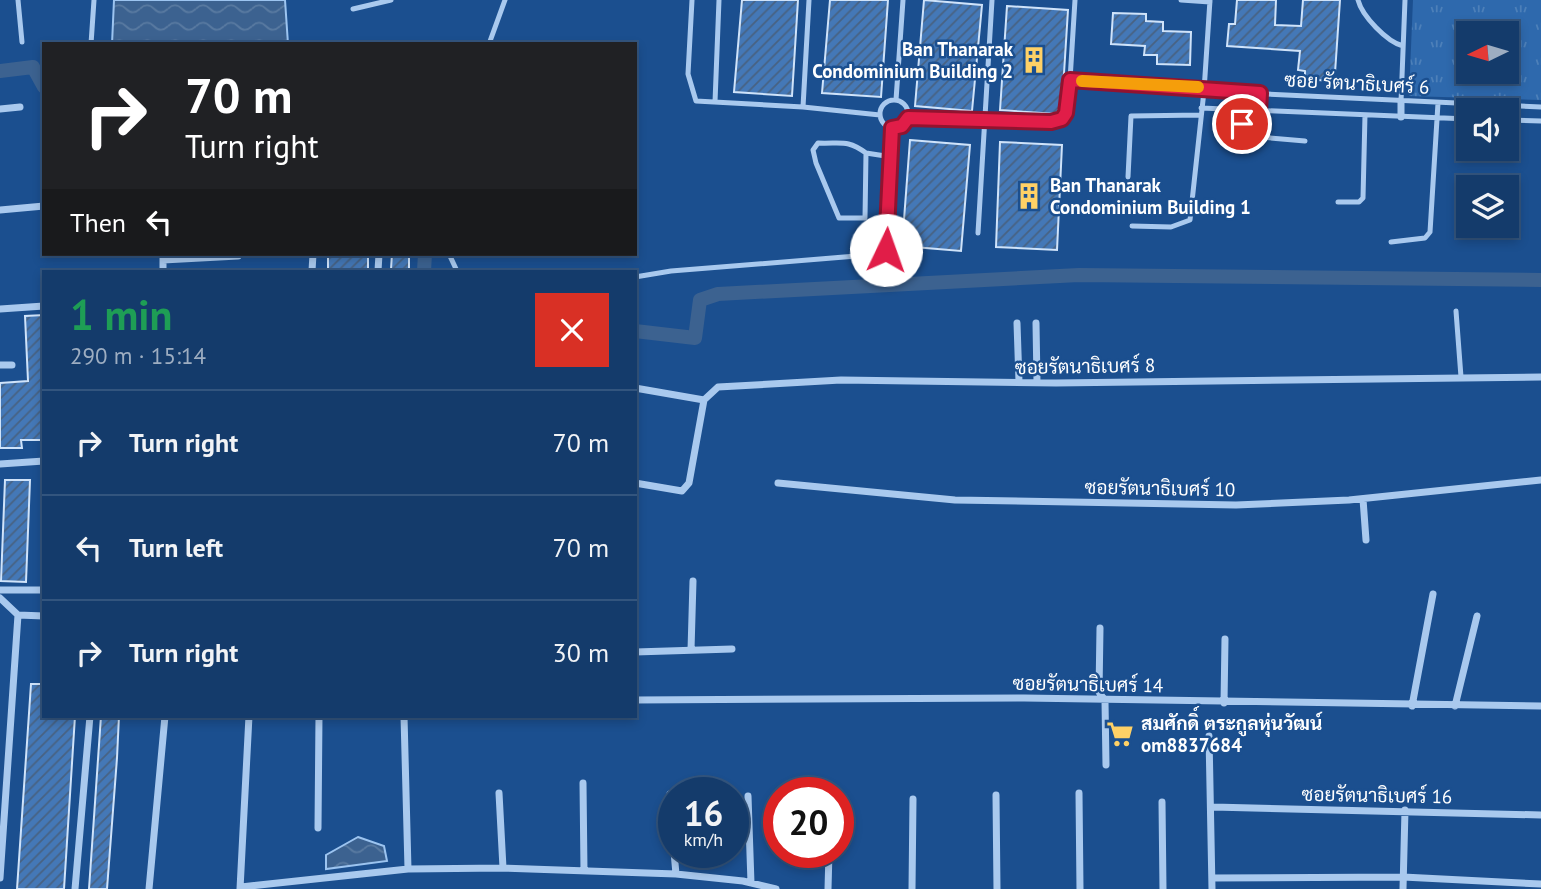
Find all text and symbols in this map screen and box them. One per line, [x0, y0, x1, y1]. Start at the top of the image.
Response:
north arrow [1456, 21, 1519, 84]
map controls [1456, 21, 1519, 238]
place label: Ban Thanarak Condominium Building 2 [812, 37, 1014, 83]
building icon: Ban Thanarak Condominium Building 2 [1019, 45, 1049, 75]
text: 70 m [185, 63, 292, 127]
street label: ซอย รัตนาธิเบศร์ 6 [1284, 67, 1430, 99]
icon: right [70, 70, 161, 161]
pin [1212, 94, 1272, 154]
button: sound [1456, 98, 1519, 161]
icon: arrive [1223, 105, 1261, 143]
text: Turn right [185, 125, 319, 167]
place label: Ban Thanarak Condominium Building 1 [1050, 173, 1251, 219]
button: layers [1456, 175, 1519, 238]
building icon: Ban Thanarak Condominium Building 1 [1014, 181, 1044, 211]
icon: left [140, 203, 178, 241]
text: Then [70, 206, 126, 239]
position arrow [849, 213, 923, 287]
text: 1 min [70, 287, 172, 342]
button: close [535, 293, 609, 367]
text: 290 m · 15:14 [70, 341, 206, 370]
street label: ซอยรัตนาธิเบศร์ 8 [1015, 353, 1155, 379]
icon: right [70, 424, 108, 462]
text: Turn right [129, 426, 238, 459]
text: 70 m [553, 426, 609, 459]
street label: ซอยรัตนาธิเบศร์ 10 [1084, 475, 1236, 501]
icon: left [70, 529, 108, 567]
text: Turn left [129, 531, 223, 564]
text: 70 m [553, 531, 609, 564]
icon: right [70, 634, 108, 672]
text: Turn right [129, 636, 238, 669]
text: 30 m [553, 636, 609, 669]
street label: ซอยรัตนาธิเบศร์ 14 [1012, 671, 1164, 697]
place label: สมศักดิ์ ตระกูลหุ่นวัฒน์ om8837684 [1141, 706, 1323, 757]
supermarket icon: สมศักดิ์ ตระกูลหุ่นวัฒน์ om8837684 [1105, 719, 1135, 749]
speed limit sign: 20 [763, 777, 854, 868]
street label: ซอยรัตนาธิเบศร์ 16 [1301, 782, 1453, 808]
text: 16 [684, 790, 723, 836]
text: km/h [684, 828, 723, 851]

